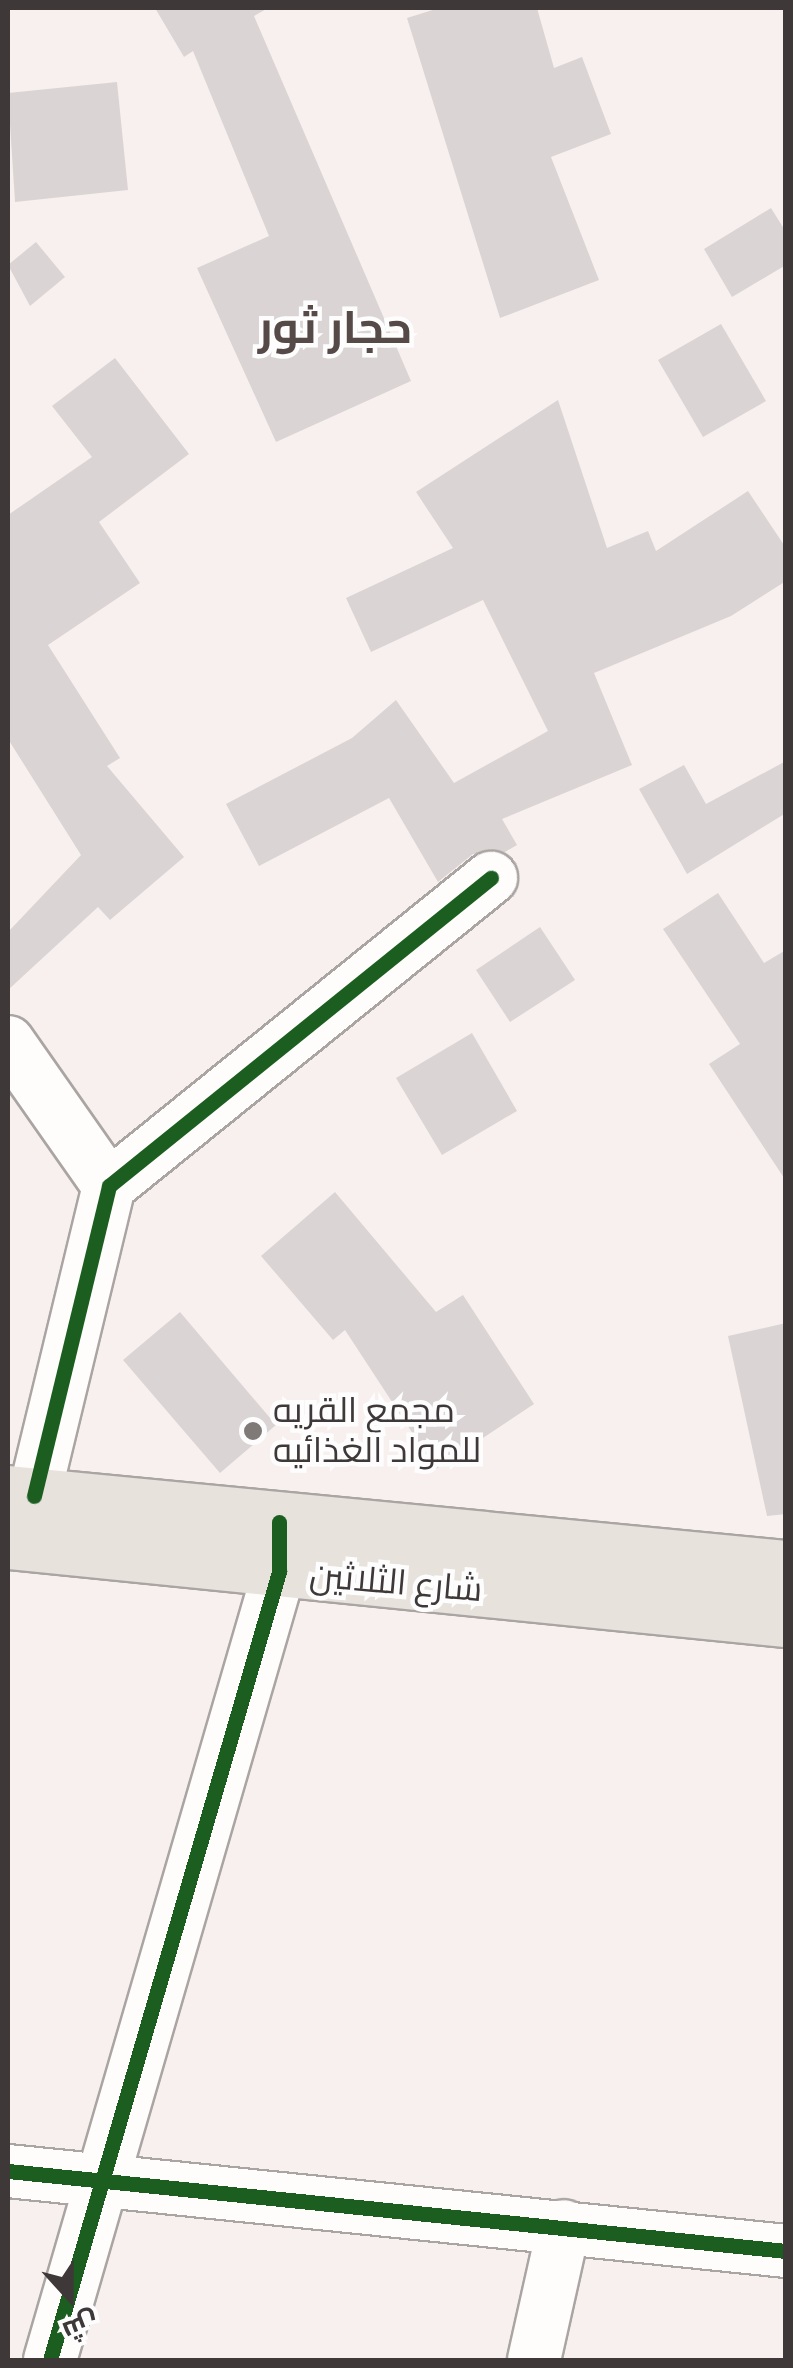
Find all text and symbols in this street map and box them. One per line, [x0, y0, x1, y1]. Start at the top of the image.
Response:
district label: حجار ثور [258, 302, 412, 356]
place label: مجمع القريه للمواد الغذائيه [273, 1390, 481, 1472]
marker: مجمع القريه للمواد الغذائيه [242, 1420, 264, 1442]
street label: شارع الثلاثين [308, 1555, 484, 1611]
north arrow [20, 2248, 120, 2348]
text: ش [58, 2305, 104, 2348]

